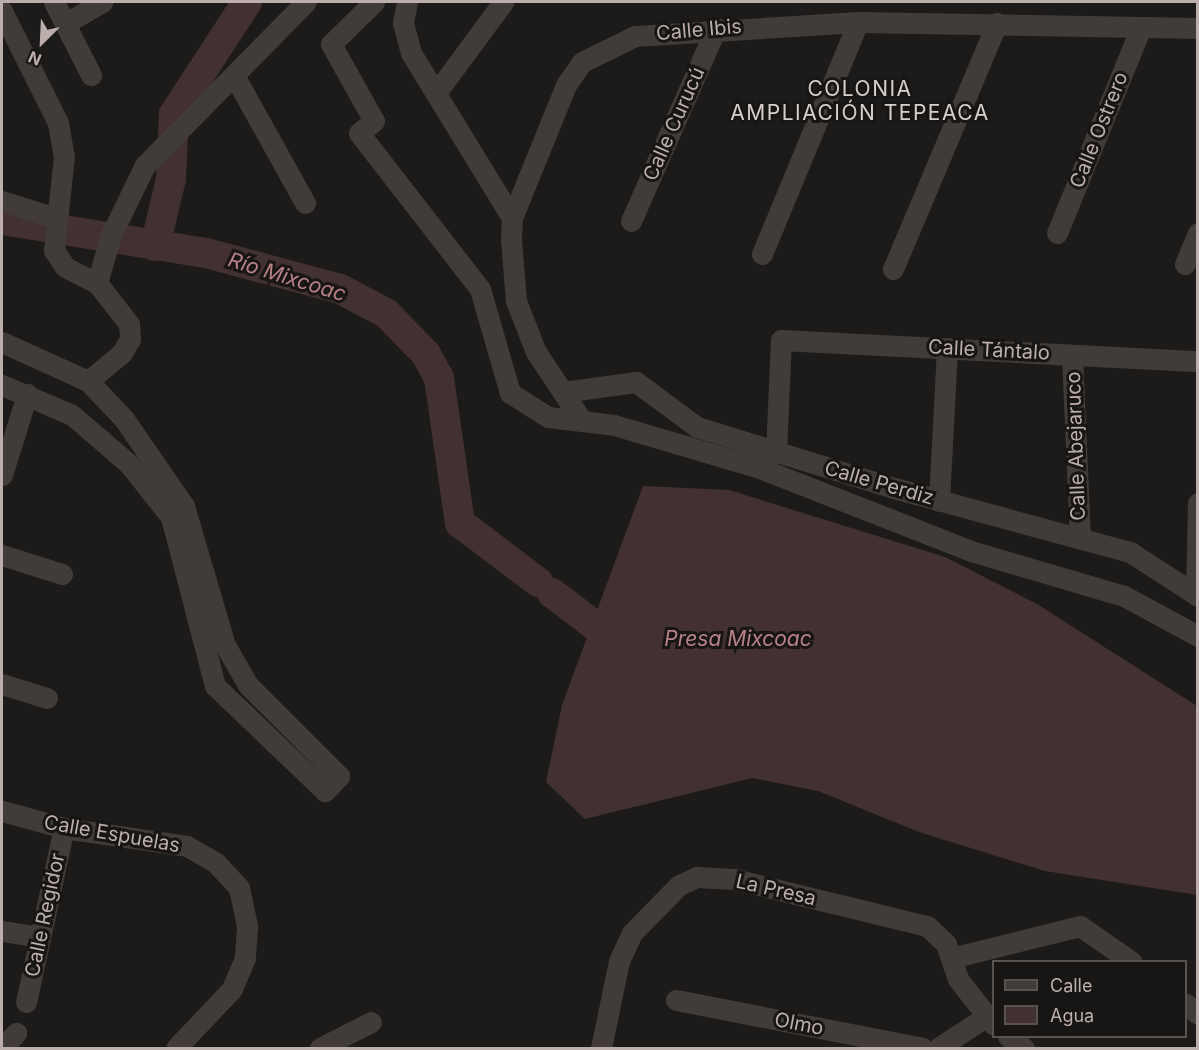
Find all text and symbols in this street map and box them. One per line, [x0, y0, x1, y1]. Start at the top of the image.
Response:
north arrow [12, 12, 72, 72]
street label: Calle Ibis [655, 14, 743, 46]
text: N [25, 47, 44, 70]
street label: Calle Curucú [638, 63, 710, 185]
street label: Calle Ostrero [1065, 68, 1133, 192]
district label: COLONIA AMPLIACIÓN TEPEACA [730, 76, 990, 126]
water label: Río Mixcoac [225, 247, 349, 307]
street label: Calle Tántalo [927, 335, 1051, 365]
street label: Calle Abejaruco [1061, 371, 1091, 521]
street label: Calle Perdiz [822, 456, 936, 510]
water label: Presa Mixcoac [664, 626, 812, 652]
street label: Calle Espuelas [42, 810, 182, 858]
street label: Calle Regidor [20, 851, 70, 979]
street label: La Presa [734, 869, 818, 911]
legend [992, 960, 1187, 1038]
text: Calle [1050, 975, 1092, 996]
text: Agua [1050, 1005, 1094, 1026]
street label: Olmo [772, 1007, 826, 1041]

